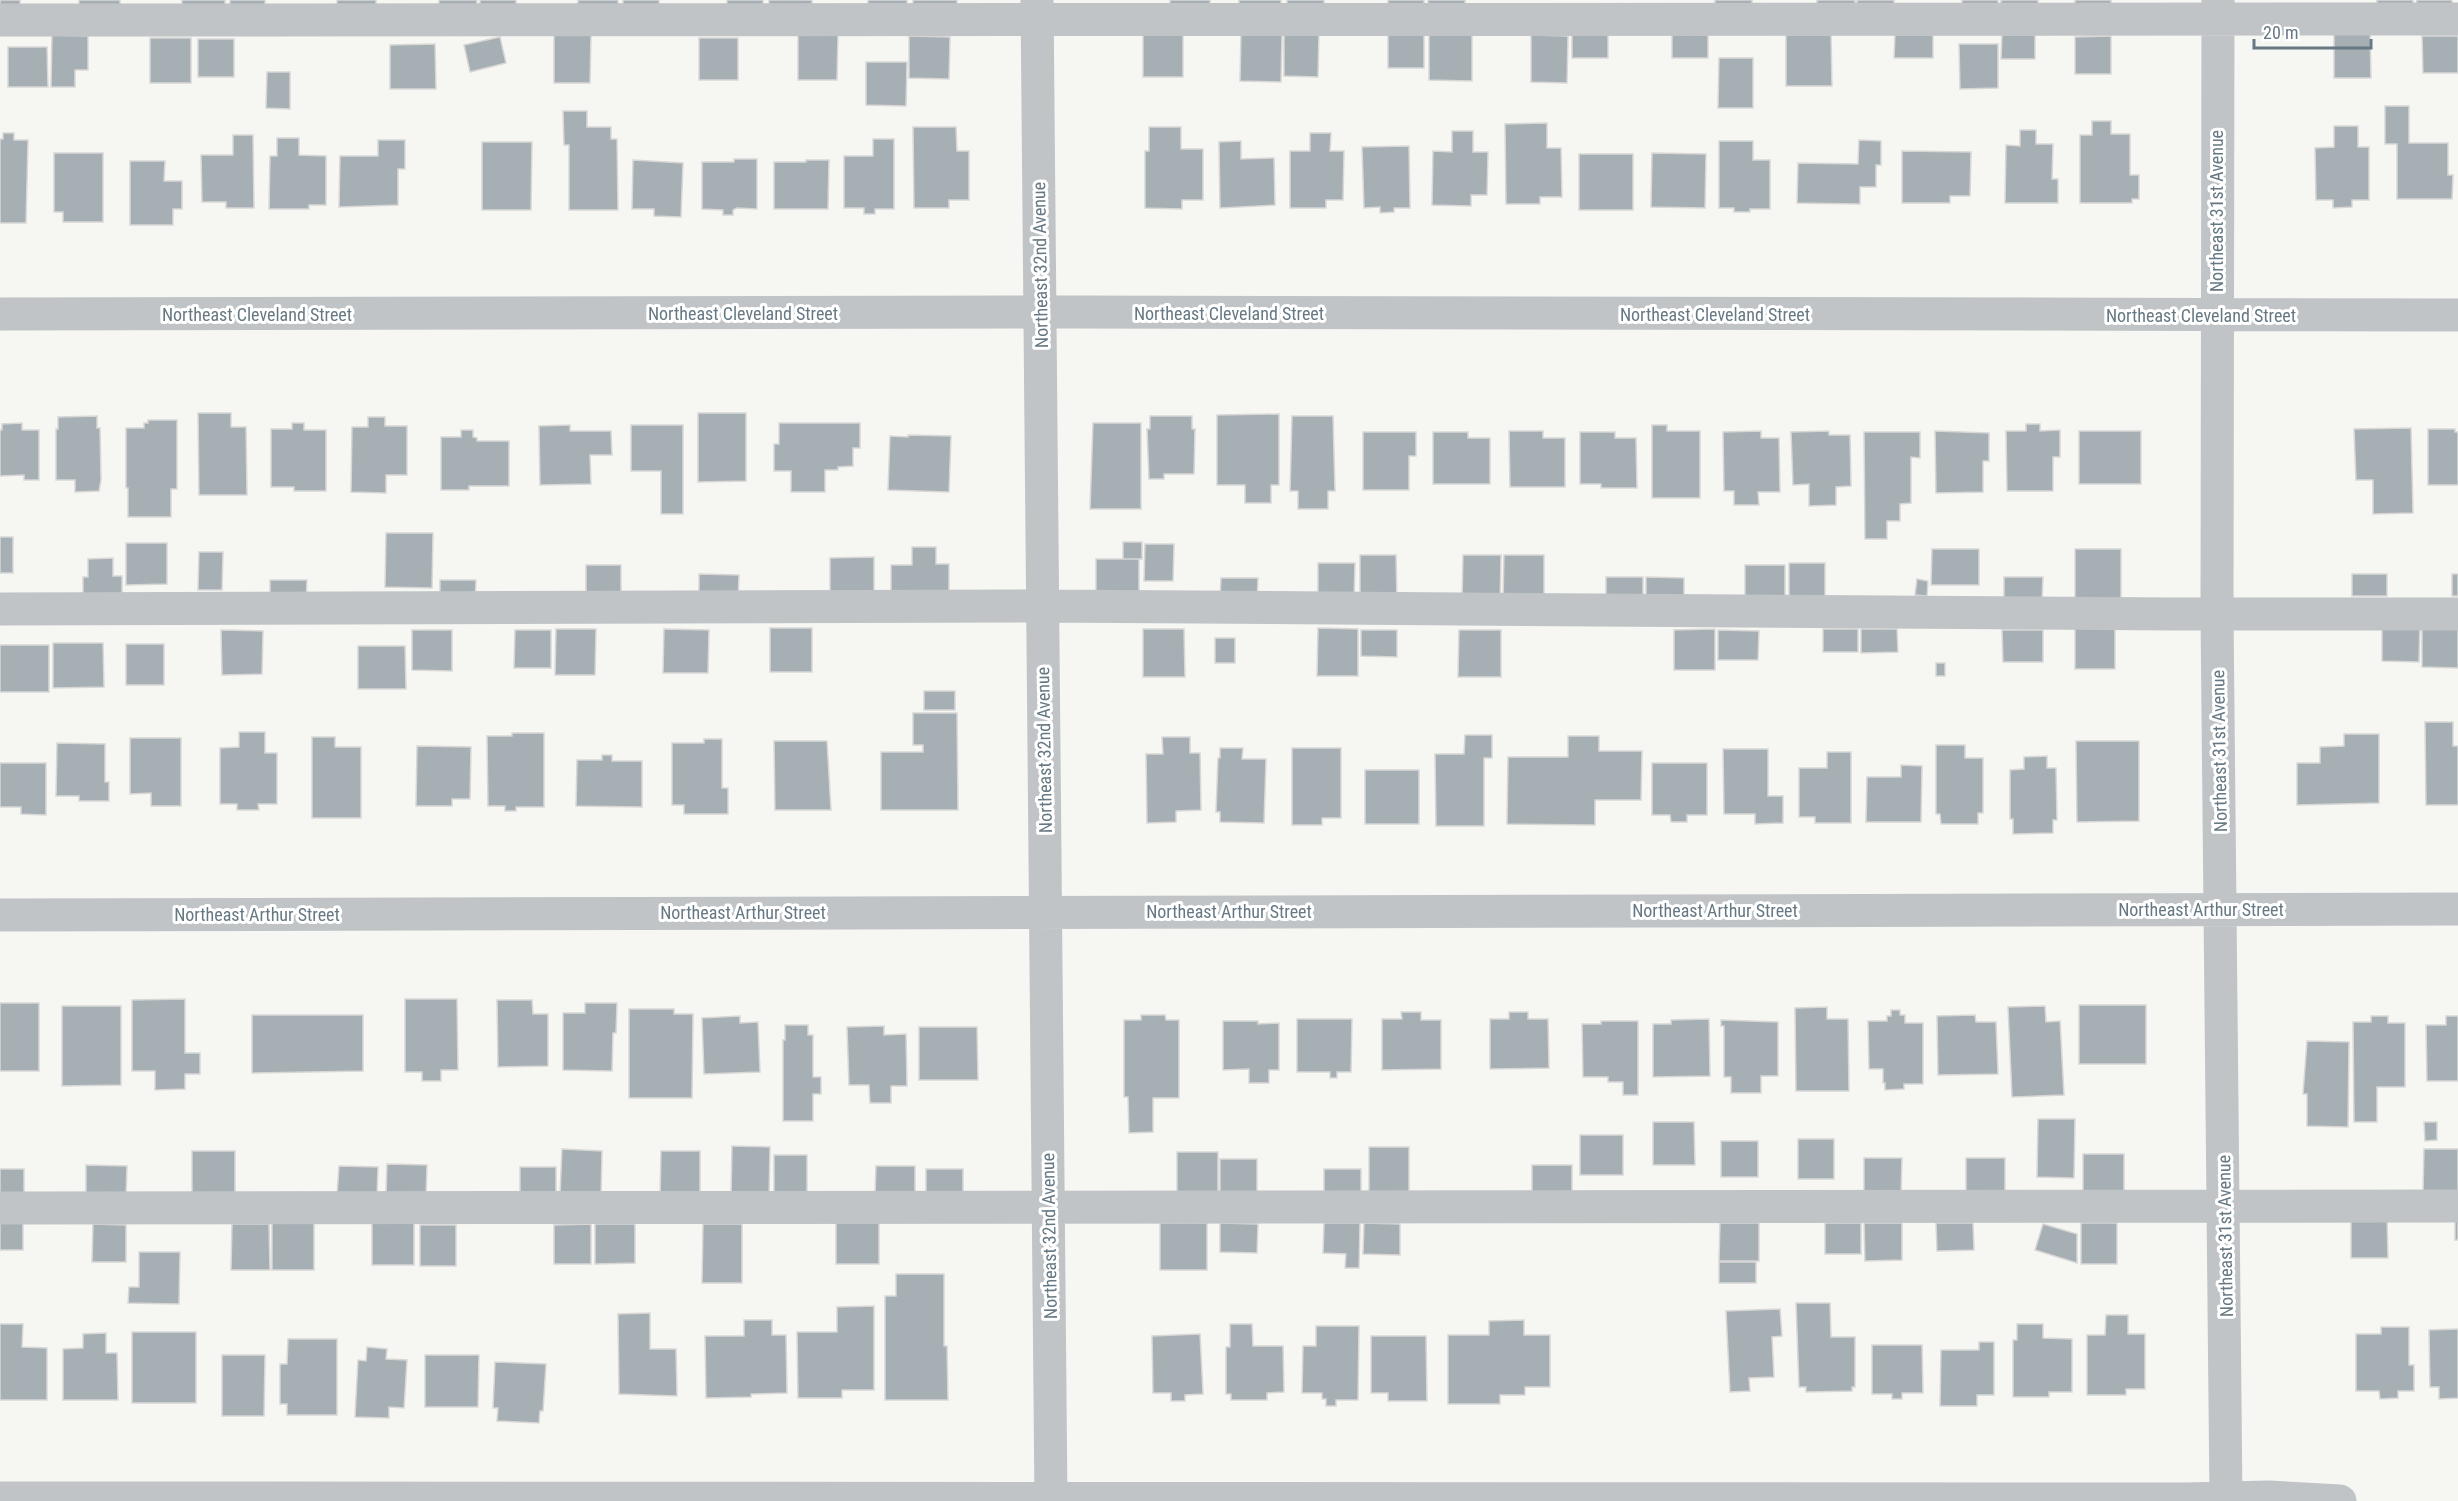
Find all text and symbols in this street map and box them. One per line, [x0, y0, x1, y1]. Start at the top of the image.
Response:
scale bar [2254, 12, 2371, 50]
text: 20 m [2263, 22, 2298, 43]
street label: Northeast 31st Avenue [2206, 130, 2227, 292]
street label: Northeast 32nd Avenue [1028, 182, 1052, 348]
street label: Northeast Cleveland Street [648, 303, 838, 324]
street label: Northeast Cleveland Street [1134, 303, 1324, 324]
street label: Northeast Cleveland Street [162, 304, 352, 325]
street label: Northeast Cleveland Street [1620, 304, 1810, 325]
street label: Northeast Cleveland Street [2106, 305, 2296, 326]
street label: Northeast 32nd Avenue [1032, 667, 1056, 833]
street label: Northeast 31st Avenue [2207, 670, 2231, 832]
street label: Northeast Arthur Street [2118, 899, 2284, 920]
street label: Northeast Arthur Street [1632, 900, 1798, 921]
street label: Northeast Arthur Street [1146, 901, 1312, 922]
street label: Northeast Arthur Street [660, 902, 826, 923]
street label: Northeast Arthur Street [174, 904, 340, 925]
street label: Northeast 32nd Avenue [1037, 1153, 1061, 1319]
street label: Northeast 31st Avenue [2213, 1155, 2237, 1317]

